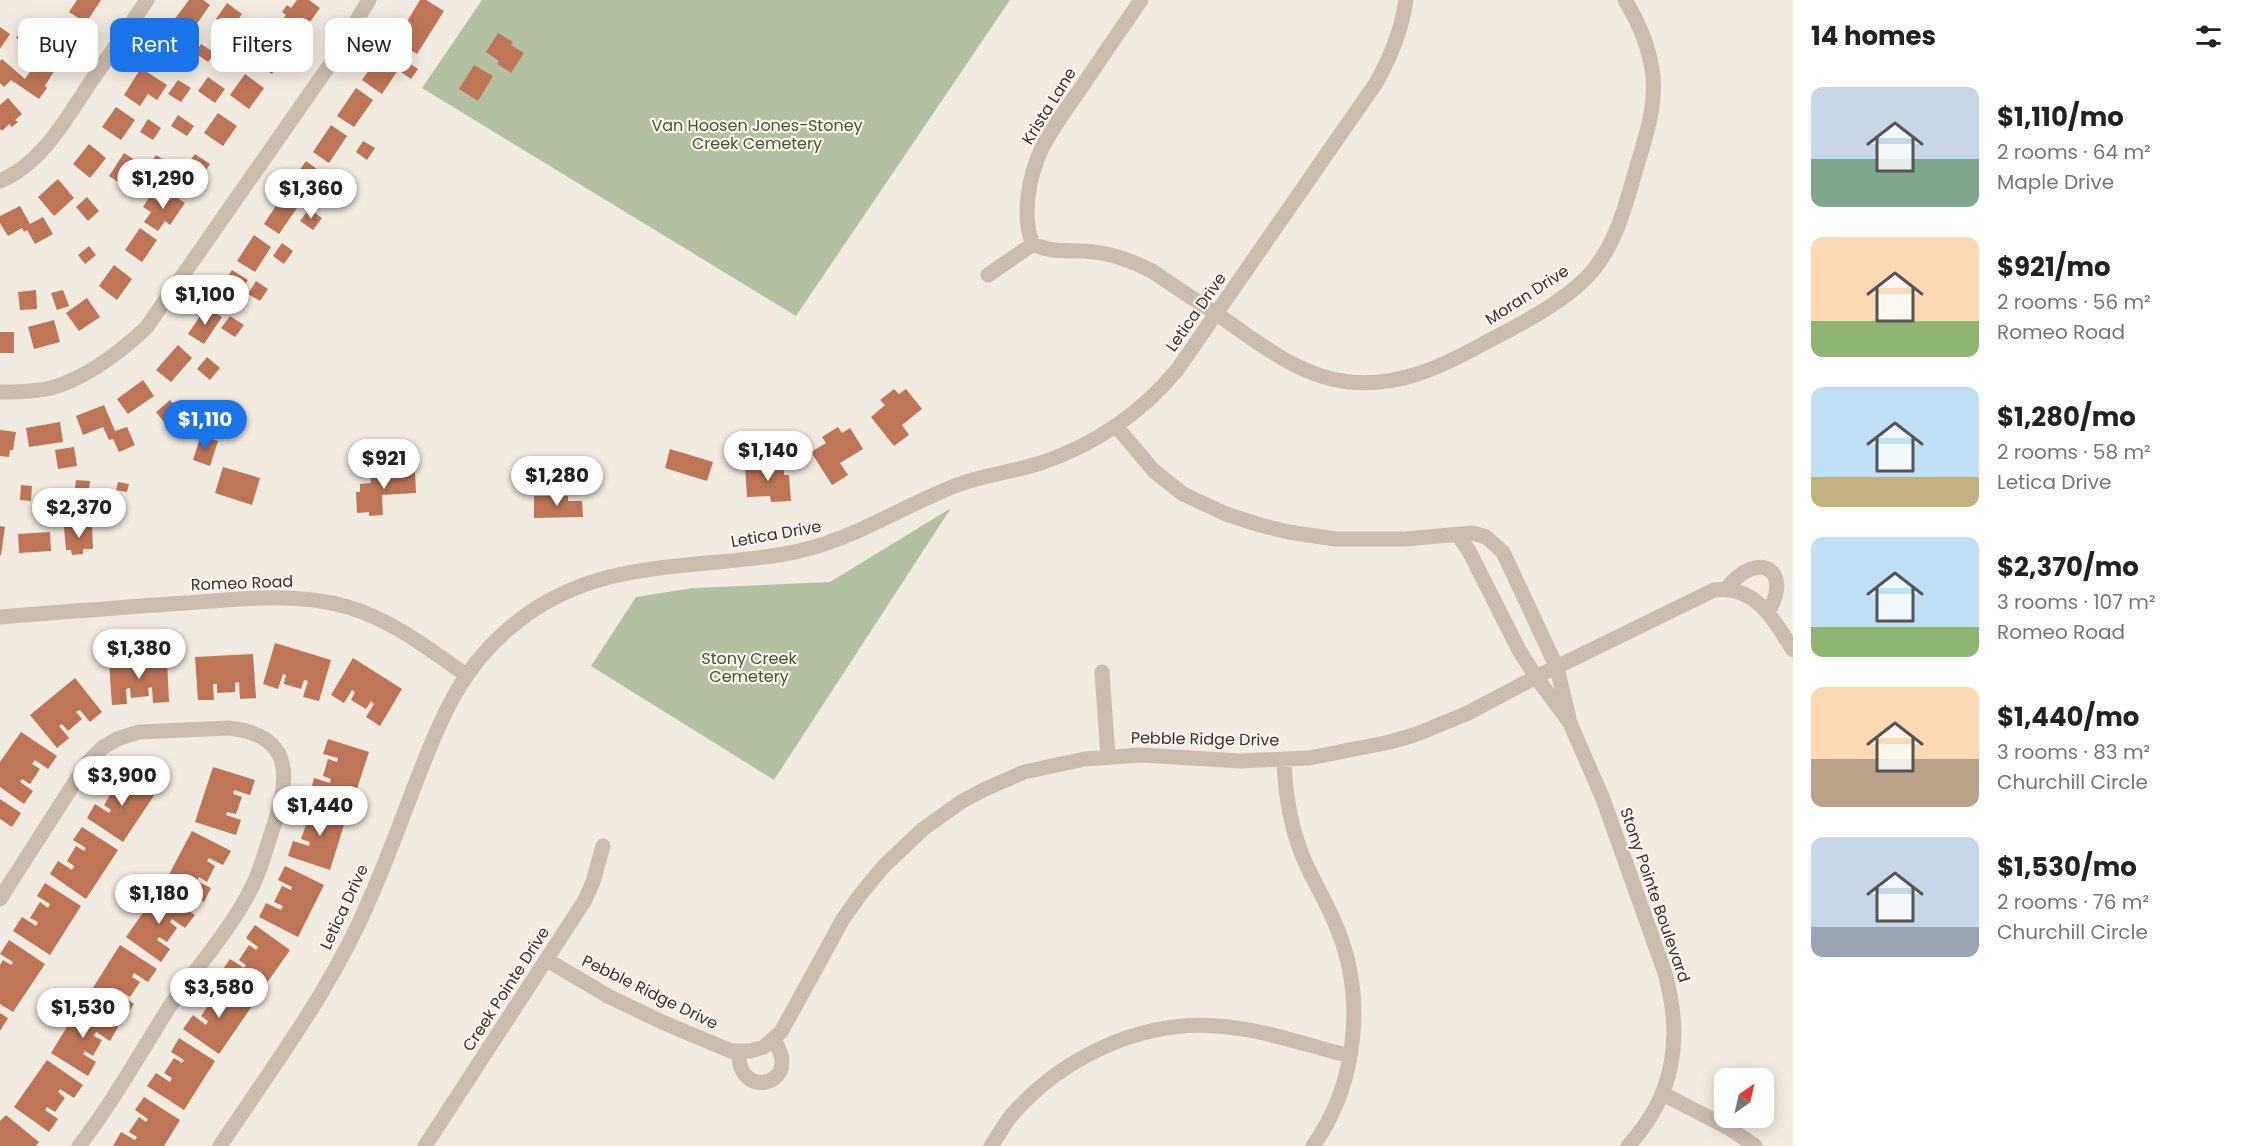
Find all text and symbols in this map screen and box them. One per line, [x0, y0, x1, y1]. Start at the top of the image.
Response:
chip: Buy [18, 18, 98, 72]
chip: Rent [110, 18, 199, 72]
chip: Filters [211, 18, 313, 72]
chip: New [325, 18, 412, 72]
text: 14 homes [1811, 18, 1936, 54]
icon: filters [2192, 20, 2225, 53]
street label: Krista Lane [1016, 63, 1082, 149]
text: $1,110/mo [1997, 99, 2124, 135]
icon: home [1859, 111, 1931, 183]
park label: Van Hoosen Jones-Stoney Creek Cemetery [651, 114, 863, 155]
text: 2 rooms · 64 m² [1997, 138, 2151, 166]
pin: $1,290 [114, 159, 212, 210]
text: $1,290 [131, 164, 195, 192]
text: Maple Drive [1997, 168, 2114, 196]
pin: $1,360 [262, 169, 360, 220]
text: $1,360 [279, 174, 343, 202]
text: $921/mo [1997, 249, 2111, 285]
street label: Moran Drive [1481, 259, 1573, 331]
icon: home [1859, 261, 1931, 333]
street label: Letica Drive [1160, 268, 1232, 356]
pin: $1,100 [156, 275, 254, 326]
text: $1,100 [175, 280, 235, 308]
text: 2 rooms · 56 m² [1997, 288, 2151, 316]
text: Romeo Road [1997, 318, 2125, 346]
text: $1,280/mo [1997, 399, 2136, 435]
pin: $1,110 [156, 400, 254, 451]
text: $1,110 [178, 405, 232, 433]
icon: home [1859, 411, 1931, 483]
pin: $1,140 [719, 431, 817, 482]
text: $1,140 [738, 436, 798, 464]
text: 2 rooms · 58 m² [1997, 438, 2151, 466]
pin: $921 [348, 439, 420, 490]
text: $921 [362, 444, 406, 472]
pin: $1,280 [508, 456, 606, 507]
text: $1,280 [525, 461, 589, 489]
text: Letica Drive [1997, 468, 2111, 496]
pin: $2,370 [30, 488, 128, 539]
text: $2,370 [46, 493, 112, 521]
street label: Letica Drive [729, 515, 823, 553]
text: $2,370/mo [1997, 549, 2139, 585]
icon: home [1859, 561, 1931, 633]
street label: Romeo Road [190, 570, 294, 596]
text: 3 rooms · 107 m² [1997, 588, 2156, 616]
text: Romeo Road [1997, 618, 2125, 646]
pin: $1,380 [90, 629, 188, 680]
text: $1,380 [107, 634, 171, 662]
park label: Stony Creek Cemetery [701, 647, 797, 688]
text: $1,440/mo [1997, 699, 2139, 735]
icon: home [1859, 711, 1931, 783]
street label: Pebble Ridge Drive [1131, 726, 1280, 752]
text: 3 rooms · 83 m² [1997, 738, 2150, 766]
pin: $3,900 [73, 756, 171, 807]
text: $3,900 [87, 761, 157, 789]
text: Churchill Circle [1997, 768, 2148, 796]
pin: $1,440 [271, 786, 369, 837]
text: $1,440 [287, 791, 353, 819]
street label: Stony Pointe Boulevard [1614, 805, 1696, 985]
text: $1,530/mo [1997, 849, 2137, 885]
street label: Letica Drive [314, 861, 374, 953]
icon: home [1859, 861, 1931, 933]
pin: $1,180 [110, 874, 208, 925]
text: $1,180 [129, 879, 189, 907]
text: 2 rooms · 76 m² [1997, 888, 2149, 916]
text: Churchill Circle [1997, 918, 2148, 946]
street label: Creek Pointe Drive [457, 922, 555, 1056]
street label: Pebble Ridge Drive [578, 949, 722, 1035]
pin: $3,580 [170, 968, 268, 1019]
text: $3,580 [184, 973, 254, 1001]
pin: $1,530 [34, 988, 132, 1039]
text: $1,530 [51, 993, 115, 1021]
north arrow [1714, 1068, 1774, 1128]
map controls [1714, 1068, 1774, 1128]

